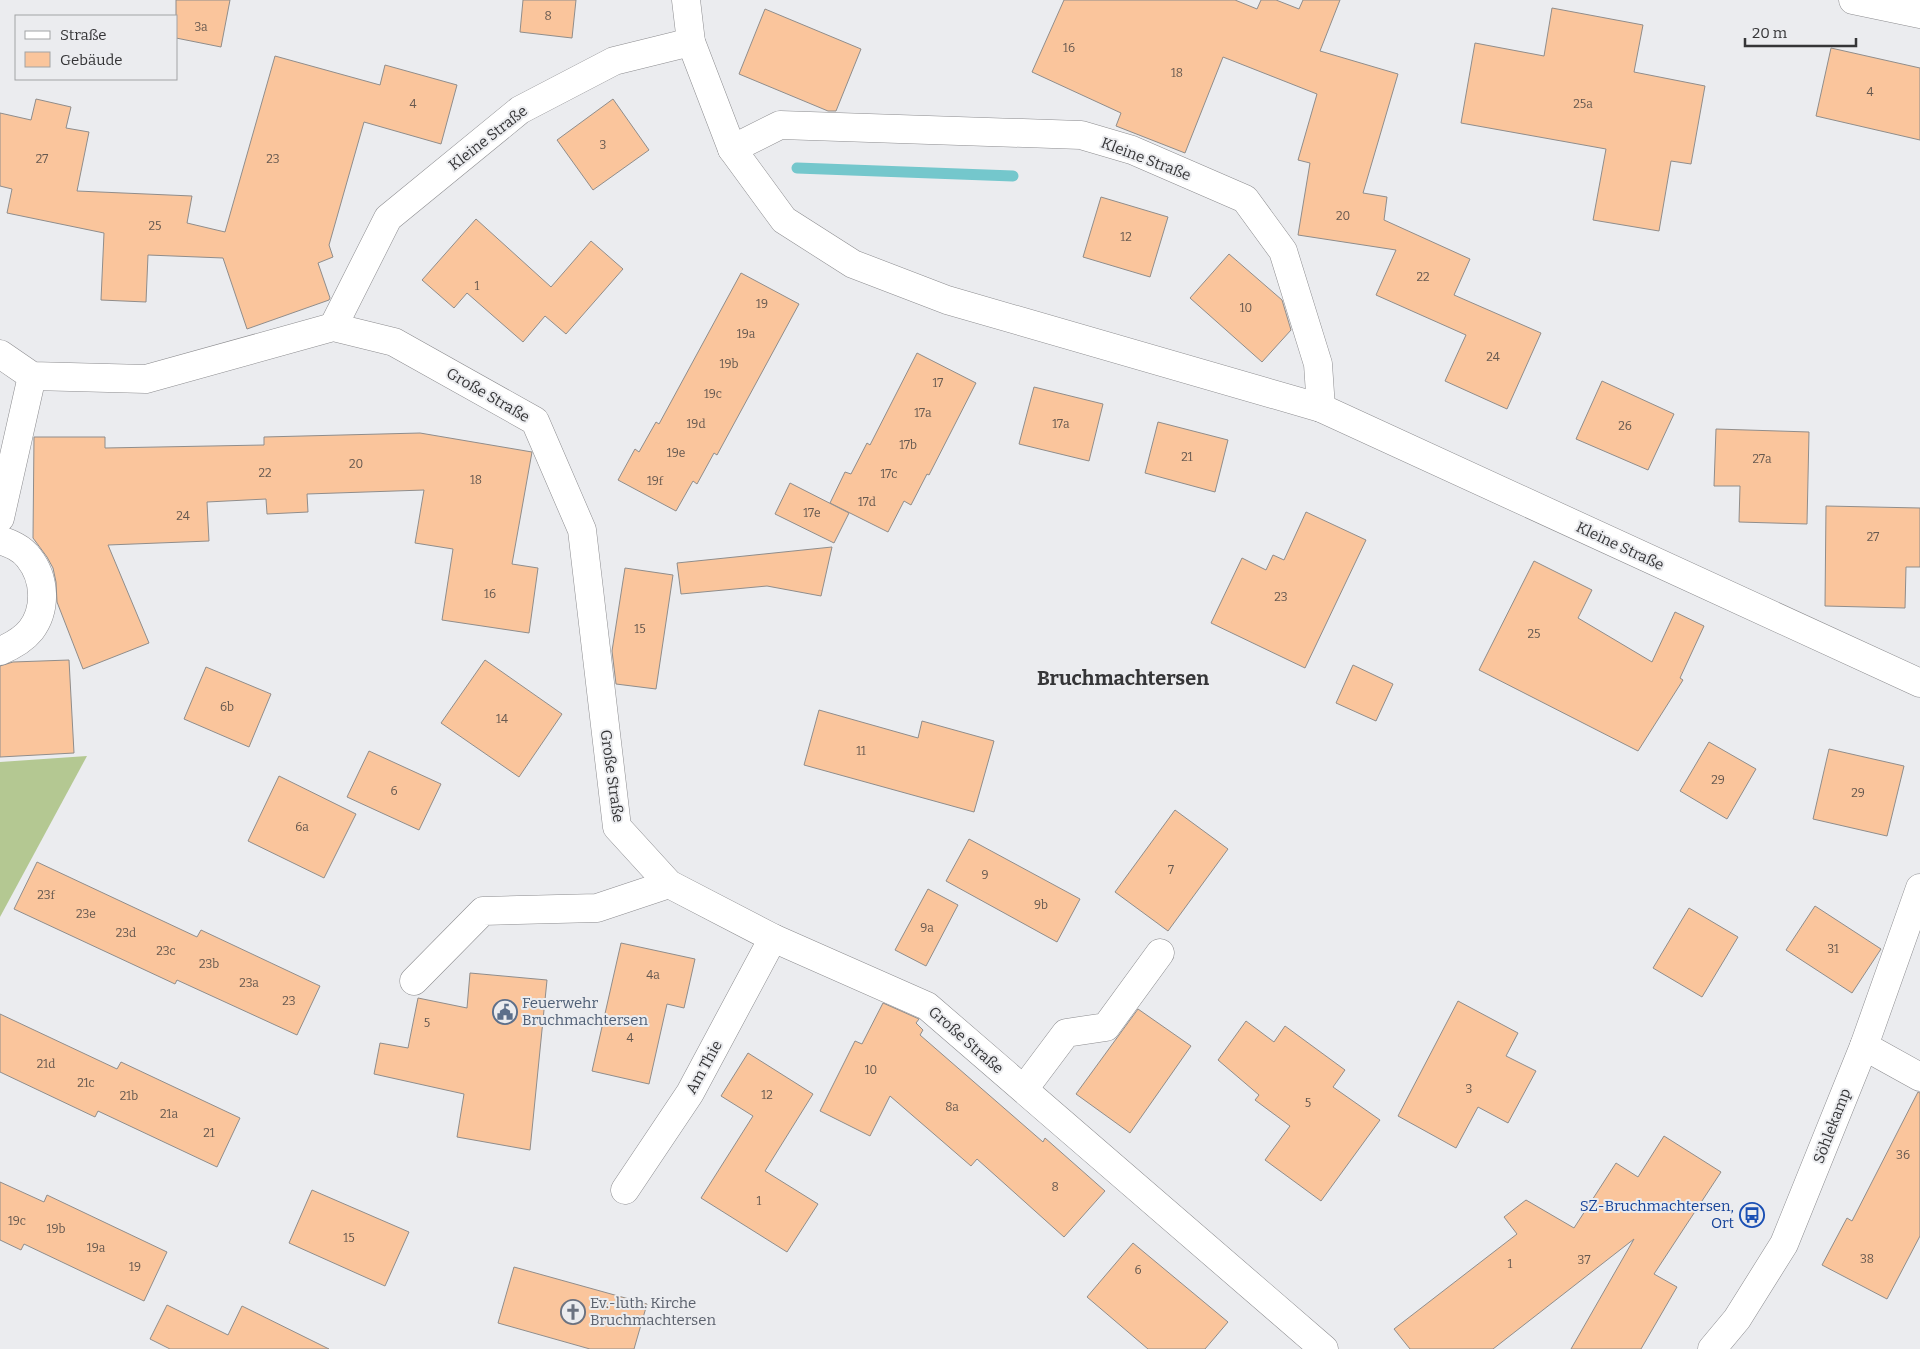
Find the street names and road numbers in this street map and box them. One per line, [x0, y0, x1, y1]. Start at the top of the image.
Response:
street label: Kleine Straße [445, 102, 531, 174]
street label: Kleine Straße [1099, 134, 1193, 184]
street label: Große Straße [443, 364, 533, 426]
street label: Kleine Straße [1573, 518, 1667, 574]
street label: Große Straße [597, 729, 627, 823]
street label: Große Straße [925, 1003, 1007, 1077]
street label: Am Thie [682, 1037, 726, 1097]
street label: Söhlekamp [1809, 1086, 1855, 1166]

